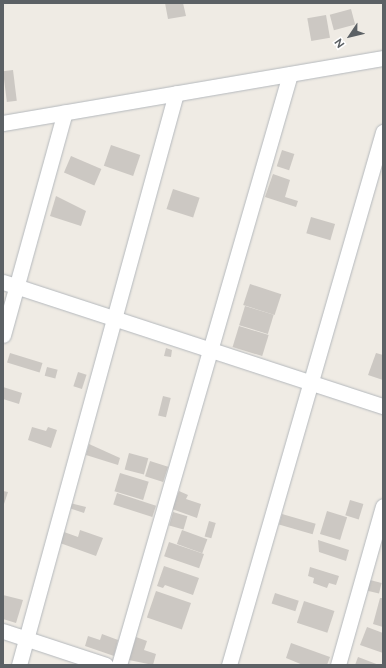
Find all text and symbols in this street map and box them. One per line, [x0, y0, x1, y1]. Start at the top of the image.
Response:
north arrow [330, 16, 370, 56]
text: N [332, 36, 347, 50]

